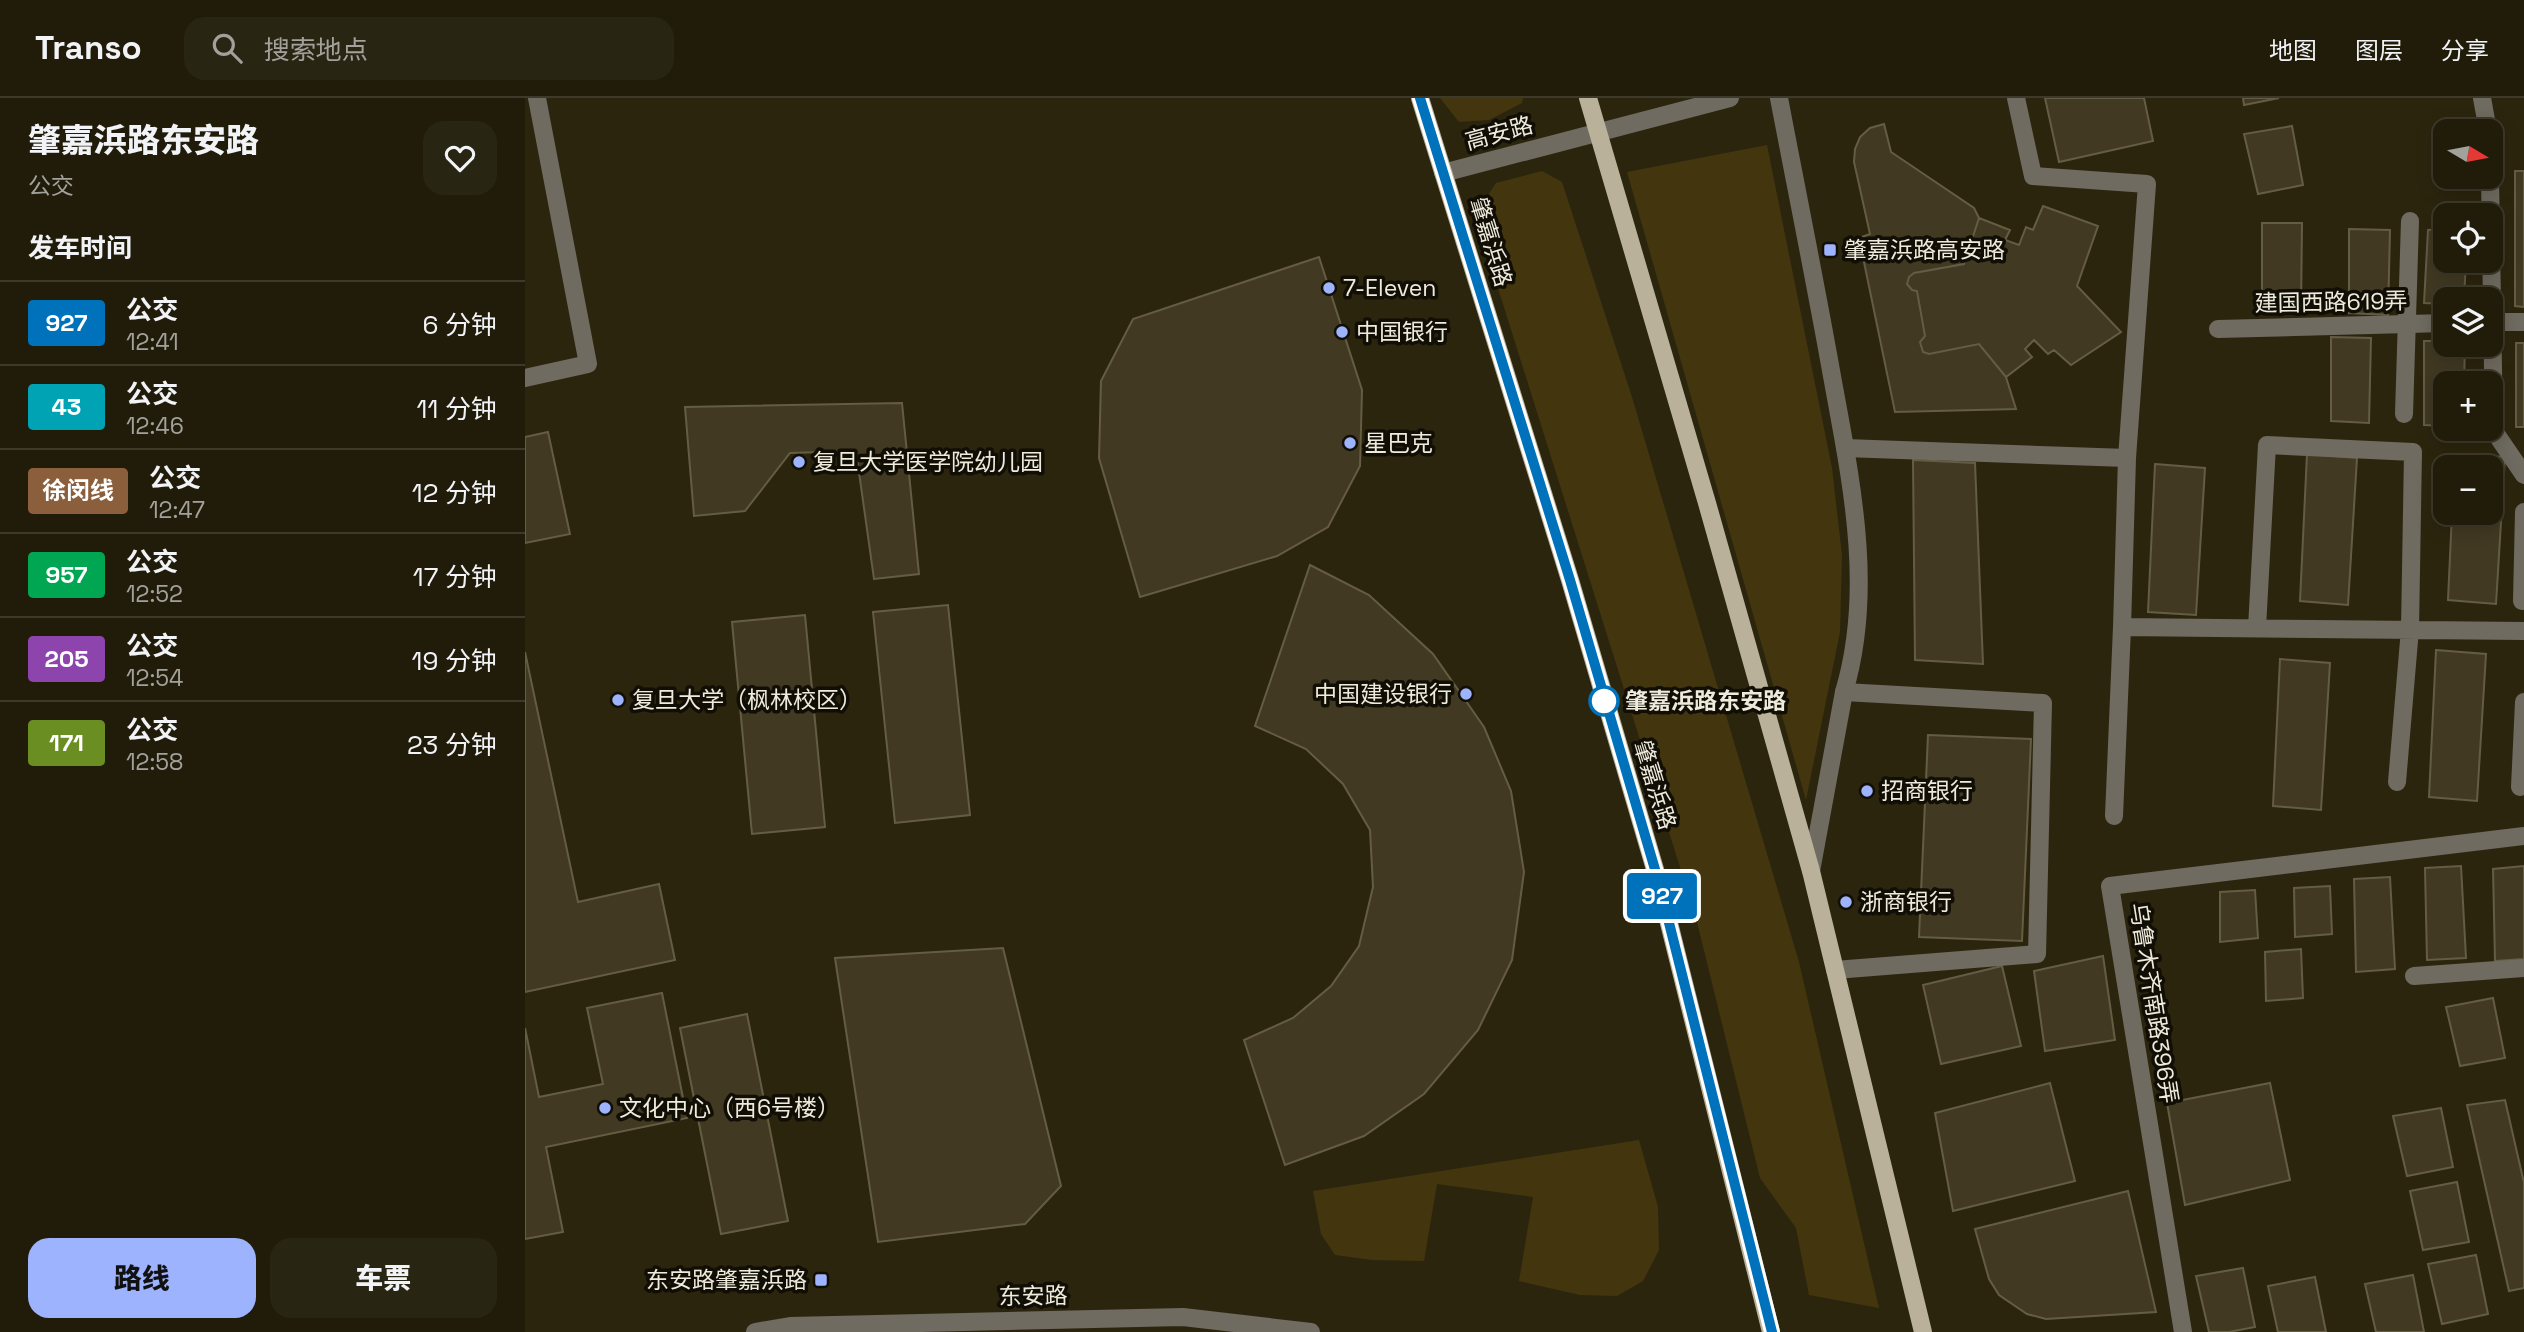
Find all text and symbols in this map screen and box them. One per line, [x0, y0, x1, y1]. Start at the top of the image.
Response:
search box [184, 17, 674, 80]
text: Transo [35, 27, 142, 69]
icon: search [208, 29, 246, 67]
text: 搜索地点 [264, 33, 368, 67]
text: 地图 [2269, 35, 2317, 66]
text: 图层 [2355, 35, 2403, 66]
text: 分享 [2441, 35, 2489, 66]
street label: 高安路 [1462, 110, 1536, 156]
north arrow [2433, 119, 2503, 189]
map controls [2433, 119, 2503, 525]
text: 肇嘉浜路东安路 [28, 120, 259, 162]
button: heart [423, 121, 497, 195]
text: 公交 [28, 171, 74, 201]
street label: 肇嘉浜路 [1463, 194, 1519, 290]
button: locate [2433, 203, 2503, 273]
text: 发车时间 [28, 231, 132, 265]
place label: 肇嘉浜路高安路 [1844, 235, 2005, 265]
marker: 肇嘉浜路高安路 [1822, 242, 1838, 258]
place label: 7-Eleven [1343, 273, 1436, 303]
marker: 7-Eleven [1321, 280, 1337, 296]
street label: 建国西路619弄 [2254, 286, 2408, 318]
button: layers [2433, 287, 2503, 357]
text: 公交 [126, 293, 178, 327]
text: 927 [45, 307, 88, 338]
text: 6 分钟 [422, 308, 497, 342]
place label: 中国银行 [1356, 317, 1448, 347]
marker: 中国银行 [1334, 324, 1350, 340]
text: 12:41 [126, 327, 179, 357]
button: + [2433, 371, 2503, 441]
text: 公交 [126, 377, 178, 411]
text: 43 [52, 391, 81, 422]
text: 11 分钟 [417, 392, 497, 426]
text: 12:46 [126, 411, 184, 441]
place label: 星巴克 [1364, 428, 1433, 458]
marker: 星巴克 [1342, 435, 1358, 451]
place label: 复旦大学医学院幼儿园 [813, 447, 1043, 477]
marker: 复旦大学医学院幼儿园 [791, 454, 807, 470]
button: − [2433, 455, 2503, 525]
text: 公交 [149, 461, 201, 495]
text: 徐闵线 [42, 475, 114, 506]
text: 12 分钟 [412, 476, 497, 510]
text: 12:47 [149, 495, 205, 525]
text: 公交 [126, 545, 178, 579]
text: 957 [45, 559, 88, 590]
text: 17 分钟 [413, 560, 497, 594]
text: 12:52 [126, 579, 183, 609]
text: 公交 [126, 629, 178, 663]
text: 205 [44, 643, 89, 674]
text: 19 分钟 [412, 644, 497, 678]
text: 12:54 [126, 663, 183, 693]
place label: 中国建设银行 [1314, 679, 1452, 709]
place label: 复旦大学（枫林校区） [632, 685, 862, 715]
marker: 中国建设银行 [1458, 686, 1474, 702]
marker: 肇嘉浜路东安路 [1589, 686, 1619, 716]
place label: 肇嘉浜路东安路 [1625, 686, 1786, 716]
marker: 复旦大学（枫林校区） [610, 692, 626, 708]
text: 公交 [126, 713, 178, 747]
text: 171 [49, 727, 84, 758]
text: 23 分钟 [407, 728, 497, 762]
street label: 肇嘉浜路 [1627, 737, 1683, 833]
text: 12:58 [126, 747, 183, 777]
place label: 招商银行 [1881, 776, 1973, 806]
marker: 招商银行 [1859, 783, 1875, 799]
line badge: 927 [1622, 873, 1702, 919]
text: 927 [1641, 880, 1683, 911]
place label: 浙商银行 [1860, 887, 1952, 917]
marker: 浙商银行 [1838, 894, 1854, 910]
street label: 乌鲁木齐南路396弄 [2123, 900, 2185, 1106]
place label: 文化中心（西6号楼） [619, 1093, 840, 1123]
marker: 文化中心（西6号楼） [597, 1100, 613, 1116]
button: 路线 [28, 1238, 256, 1318]
button: 车票 [270, 1238, 497, 1318]
place label: 东安路肇嘉浜路 [646, 1265, 807, 1295]
marker: 东安路肇嘉浜路 [813, 1272, 829, 1288]
street label: 东安路 [998, 1280, 1068, 1312]

